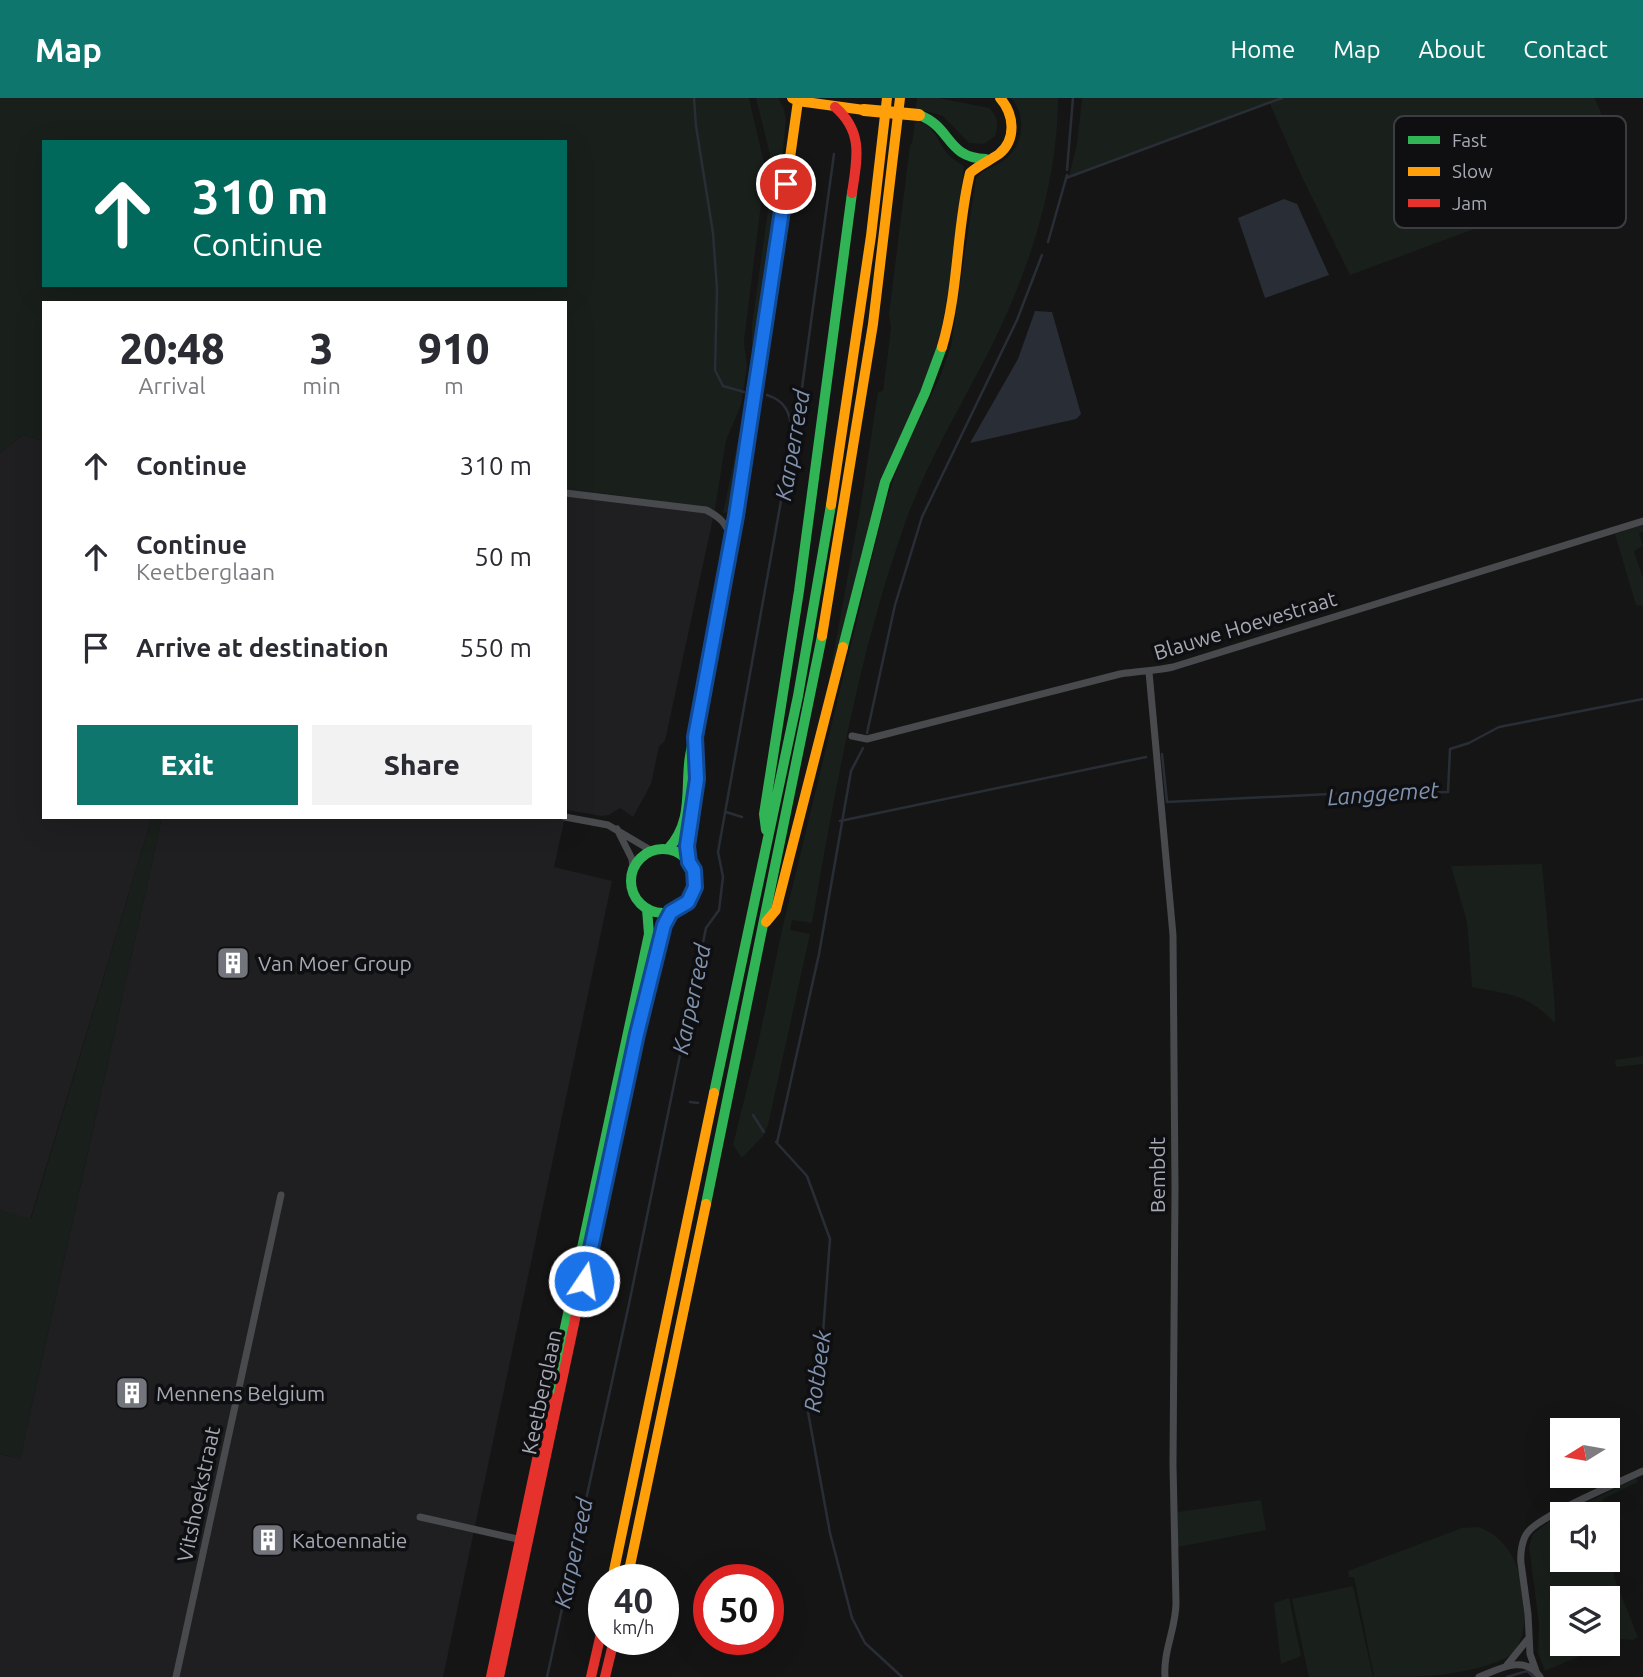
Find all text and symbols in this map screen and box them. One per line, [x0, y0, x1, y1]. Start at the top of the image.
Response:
text: Map [35, 31, 102, 68]
text: Home [1230, 36, 1295, 63]
text: Map [1333, 36, 1380, 63]
text: About [1418, 36, 1485, 63]
text: Contact [1523, 36, 1608, 63]
legend [1394, 116, 1626, 228]
text: Fast [1452, 129, 1487, 151]
pin [756, 154, 816, 214]
text: Slow [1452, 160, 1493, 182]
icon: arrive [767, 165, 805, 203]
icon: ahead [77, 168, 168, 259]
text: 310 m [192, 168, 329, 223]
text: Jam [1452, 192, 1488, 214]
text: Continue [192, 226, 323, 262]
text: 20:48 [120, 325, 225, 372]
text: 3 [310, 325, 333, 372]
text: 910 [418, 325, 489, 372]
text: Arrival [139, 373, 206, 398]
text: min [302, 373, 341, 398]
text: m [444, 373, 464, 398]
water label: Karperreed [770, 387, 814, 502]
icon: ahead [77, 447, 115, 485]
text: Continue [136, 451, 247, 480]
text: 310 m [460, 451, 532, 480]
text: Continue [136, 530, 247, 559]
icon: ahead [77, 538, 115, 576]
text: 50 m [474, 542, 532, 571]
text: Keetberglaan [136, 559, 275, 584]
street label: Blauwe Hoevestraat [1151, 586, 1339, 664]
icon: arrive [77, 629, 115, 667]
text: Arrive at destination [136, 633, 389, 662]
text: 550 m [460, 633, 532, 662]
button: Exit [77, 725, 298, 805]
button: Share [312, 725, 532, 805]
water label: Langgemet [1326, 777, 1441, 809]
water label: Karperreed [667, 940, 715, 1056]
building icon: Van Moer Group [214, 944, 252, 982]
place label: Van Moer Group [258, 951, 412, 975]
street label: Bembdt [1145, 1137, 1169, 1213]
position arrow [547, 1244, 621, 1318]
street label: Keetberglaan [516, 1327, 566, 1457]
water label: Rotbeek [799, 1328, 835, 1414]
building icon: Mennens Belgium [113, 1374, 151, 1412]
place label: Mennens Belgium [156, 1381, 325, 1405]
north arrow [1550, 1418, 1620, 1488]
map controls [1550, 1418, 1620, 1656]
street label: Vitshoekstraat [172, 1424, 224, 1564]
water label: Karperreed [549, 1494, 597, 1610]
button: sound [1550, 1502, 1620, 1572]
building icon: Katoennatie [249, 1521, 287, 1559]
place label: Katoennatie [292, 1528, 407, 1552]
speed limit sign: 50 [693, 1564, 784, 1655]
text: 40 [614, 1580, 653, 1620]
button: layers [1550, 1586, 1620, 1656]
text: km/h [613, 1617, 654, 1637]

